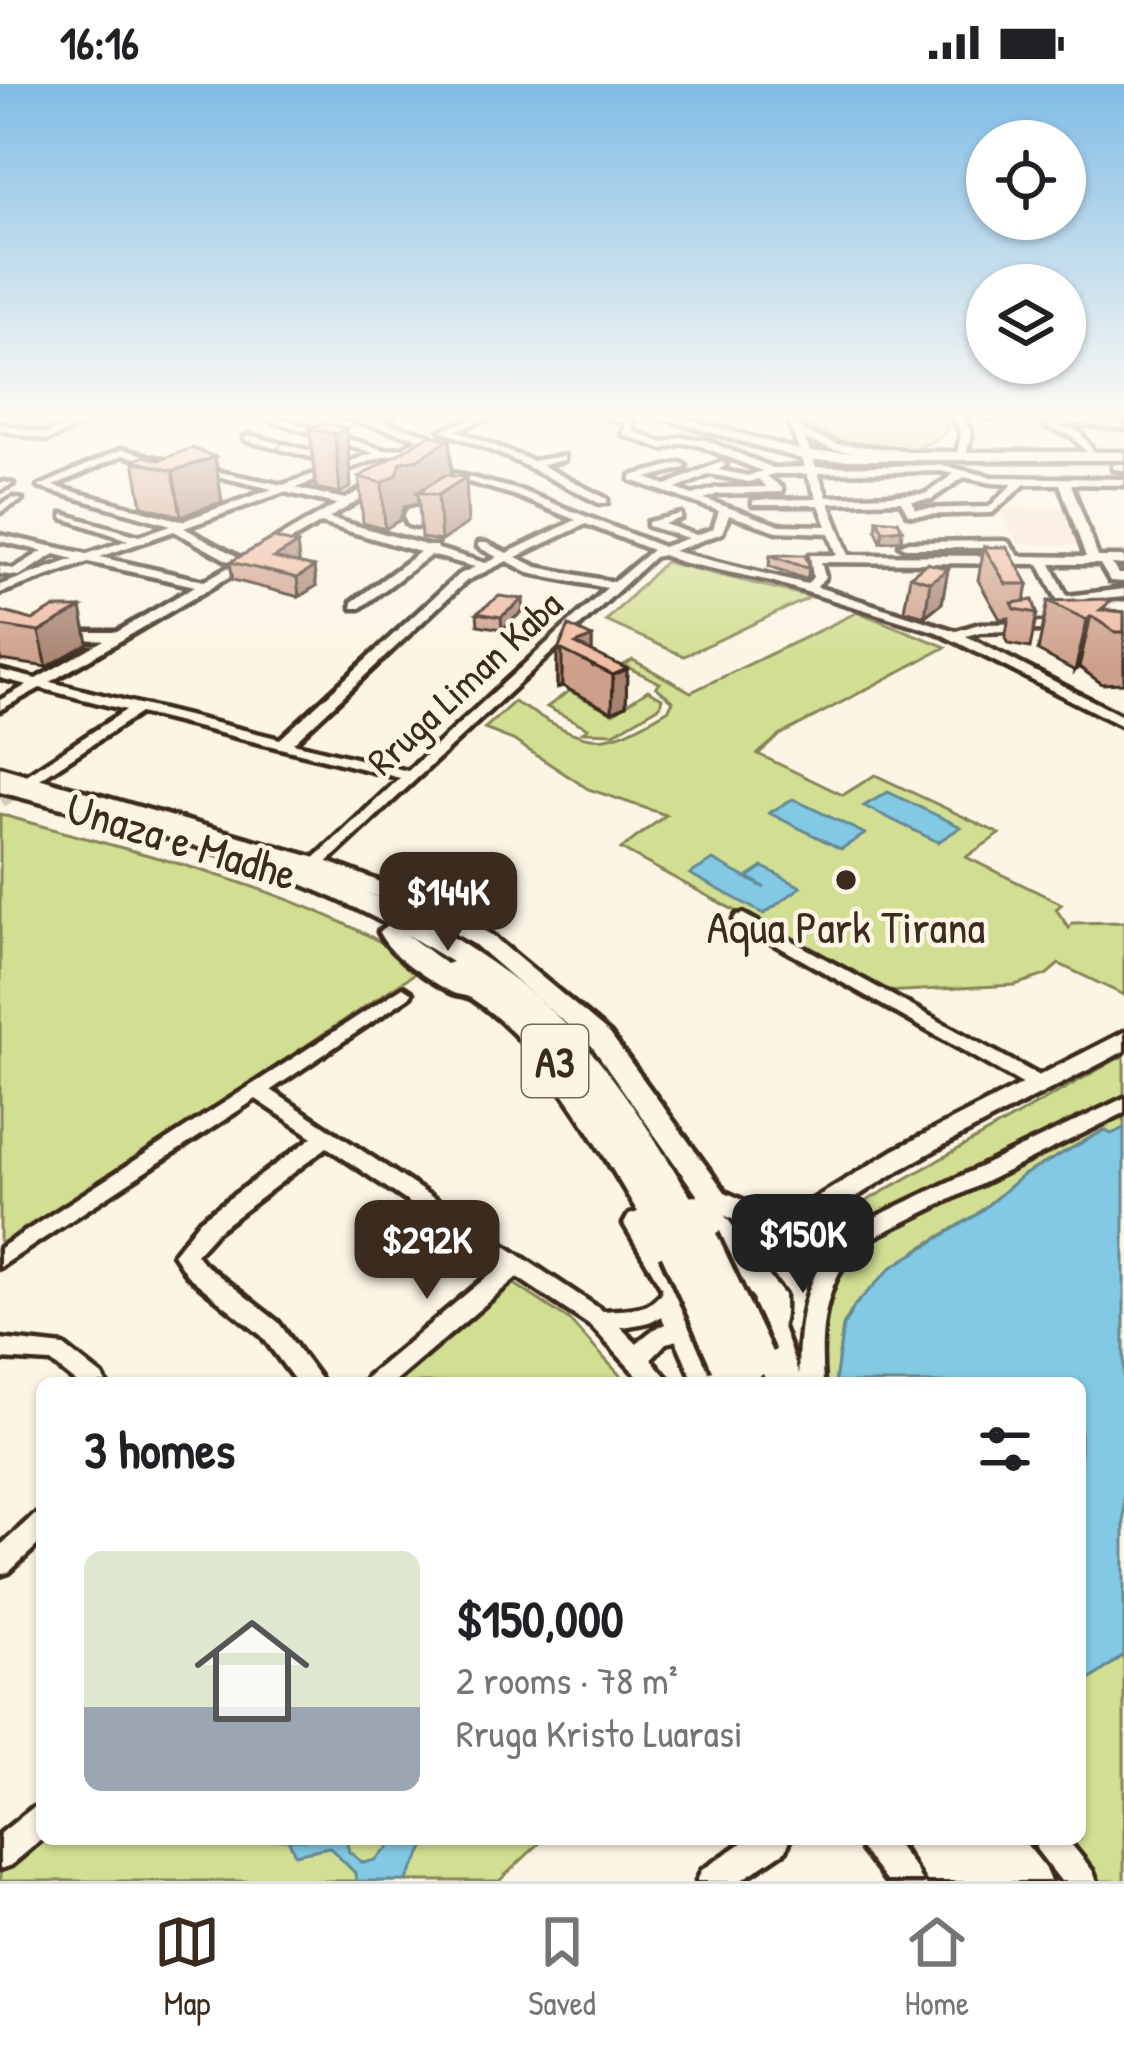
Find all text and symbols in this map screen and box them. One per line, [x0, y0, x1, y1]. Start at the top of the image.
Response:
text: 16:16 [60, 12, 139, 73]
map controls [966, 120, 1086, 384]
button: locate [966, 120, 1086, 240]
button: layers [966, 264, 1086, 384]
street label: Rruga Liman Kaba [355, 578, 573, 786]
street label: Unaza e Madhe [60, 776, 304, 904]
pin: $144K [364, 852, 532, 954]
text: $144K [406, 864, 490, 917]
marker: Aqua Park Tirana [833, 867, 859, 893]
place label: Aqua Park Tirana [707, 896, 985, 957]
road number: A3 [522, 1025, 588, 1097]
pin: $150K [719, 1194, 887, 1296]
pin: $292K [343, 1200, 511, 1302]
text: $150K [759, 1206, 847, 1259]
text: $292K [382, 1212, 473, 1265]
text: 3 homes [84, 1415, 235, 1484]
icon: filters [972, 1416, 1038, 1482]
text: $150,000 [456, 1584, 624, 1653]
icon: home [180, 1599, 324, 1743]
text: 2 rooms · 78 m² [456, 1653, 678, 1706]
text: Rruga Kristo Luarasi [456, 1706, 743, 1759]
tab: Map [154, 1909, 220, 2025]
tab: Saved [528, 1909, 596, 2025]
tab: Home [904, 1909, 970, 2025]

